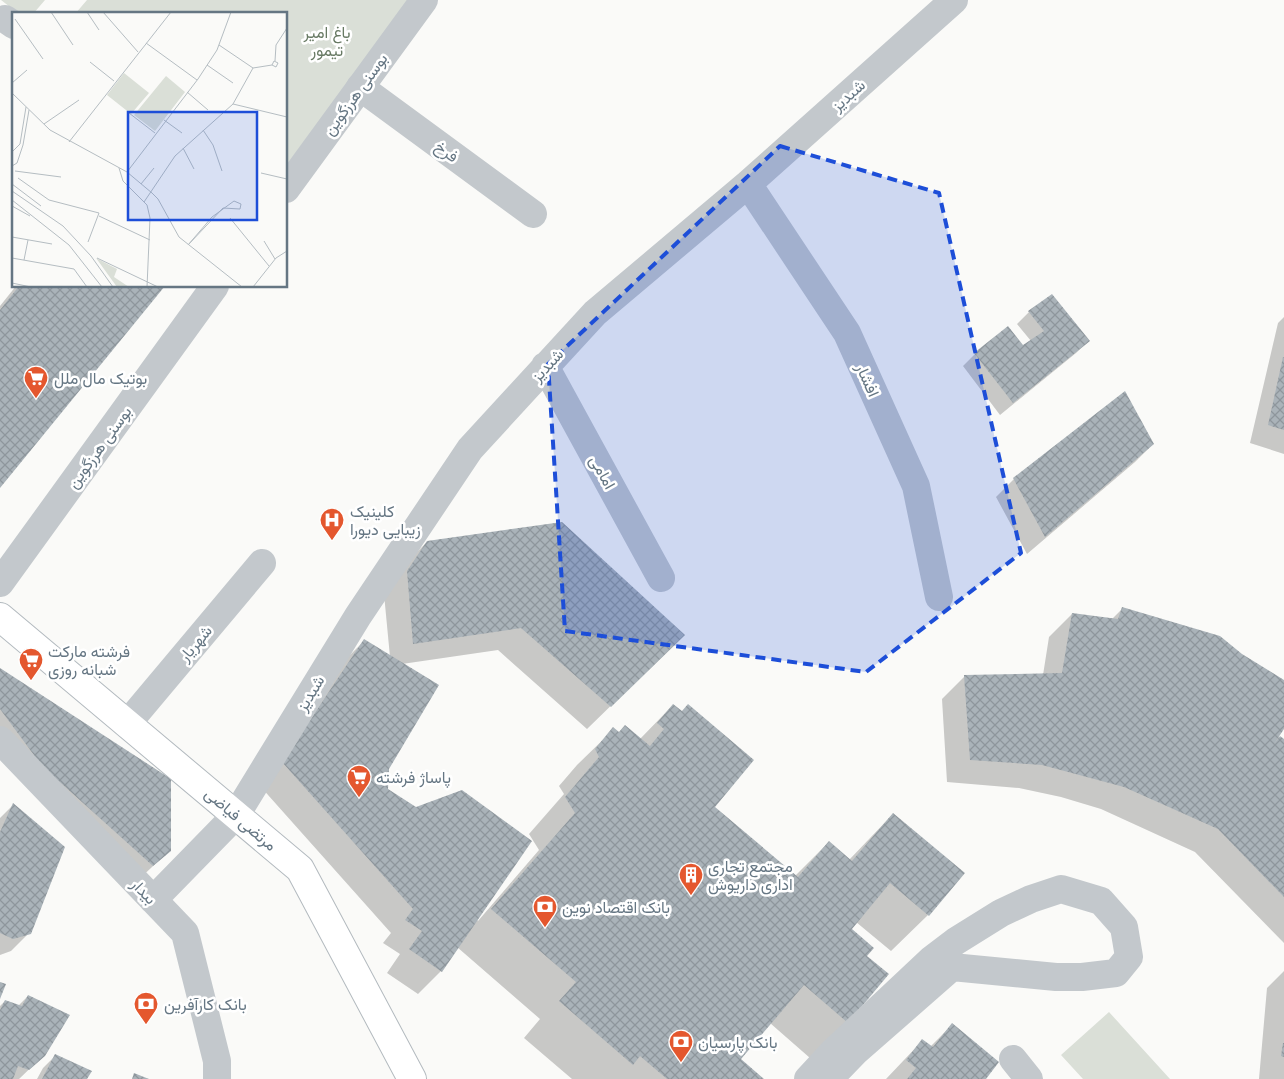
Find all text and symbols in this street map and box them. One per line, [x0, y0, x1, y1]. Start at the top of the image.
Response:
inset map [12, 12, 288, 288]
park label: باغ امیر تیمور [302, 23, 351, 61]
street label: بوسنی هرزگوین [319, 50, 392, 140]
street label: شبدیز [827, 75, 870, 117]
street label: فرخ [430, 137, 462, 168]
street label: شبدیز [527, 345, 568, 387]
street label: افشار [851, 360, 883, 400]
supermarket icon: بوتیک مال ملل [23, 365, 49, 399]
place label: بوتیک مال ملل [54, 369, 147, 389]
street label: بوسنی هرزگوین [63, 403, 136, 493]
street label: امامی [585, 452, 620, 493]
place label: کلینیک زیبایی دیورا [350, 502, 421, 540]
hospital icon: کلینیک زیبایی دیورا [319, 507, 345, 541]
street label: شهریار [174, 621, 217, 667]
place label: فرشته مارکت شبانه روزی [48, 642, 130, 680]
supermarket icon: فرشته مارکت شبانه روزی [18, 647, 44, 681]
street label: شبدیز [292, 672, 329, 716]
supermarket icon: پاساژ فرشته [346, 764, 372, 798]
place label: پاساژ فرشته [376, 768, 451, 789]
street label: مرتضی فیاضی [200, 784, 280, 856]
place label: مجتمع تجاری اداری داریوش [708, 857, 793, 895]
building icon: مجتمع تجاری اداری داریوش [678, 862, 704, 896]
street label: بیدار [126, 874, 160, 909]
bank icon: بانک اقتصاد نوین [532, 894, 558, 928]
place label: بانک اقتصاد نوین [562, 898, 670, 918]
bank icon: بانک کارآفرین [133, 991, 159, 1025]
place label: بانک کارآفرین [164, 995, 247, 1015]
bank icon: بانک پارسیان [668, 1029, 694, 1063]
place label: بانک پارسیان [698, 1033, 778, 1054]

